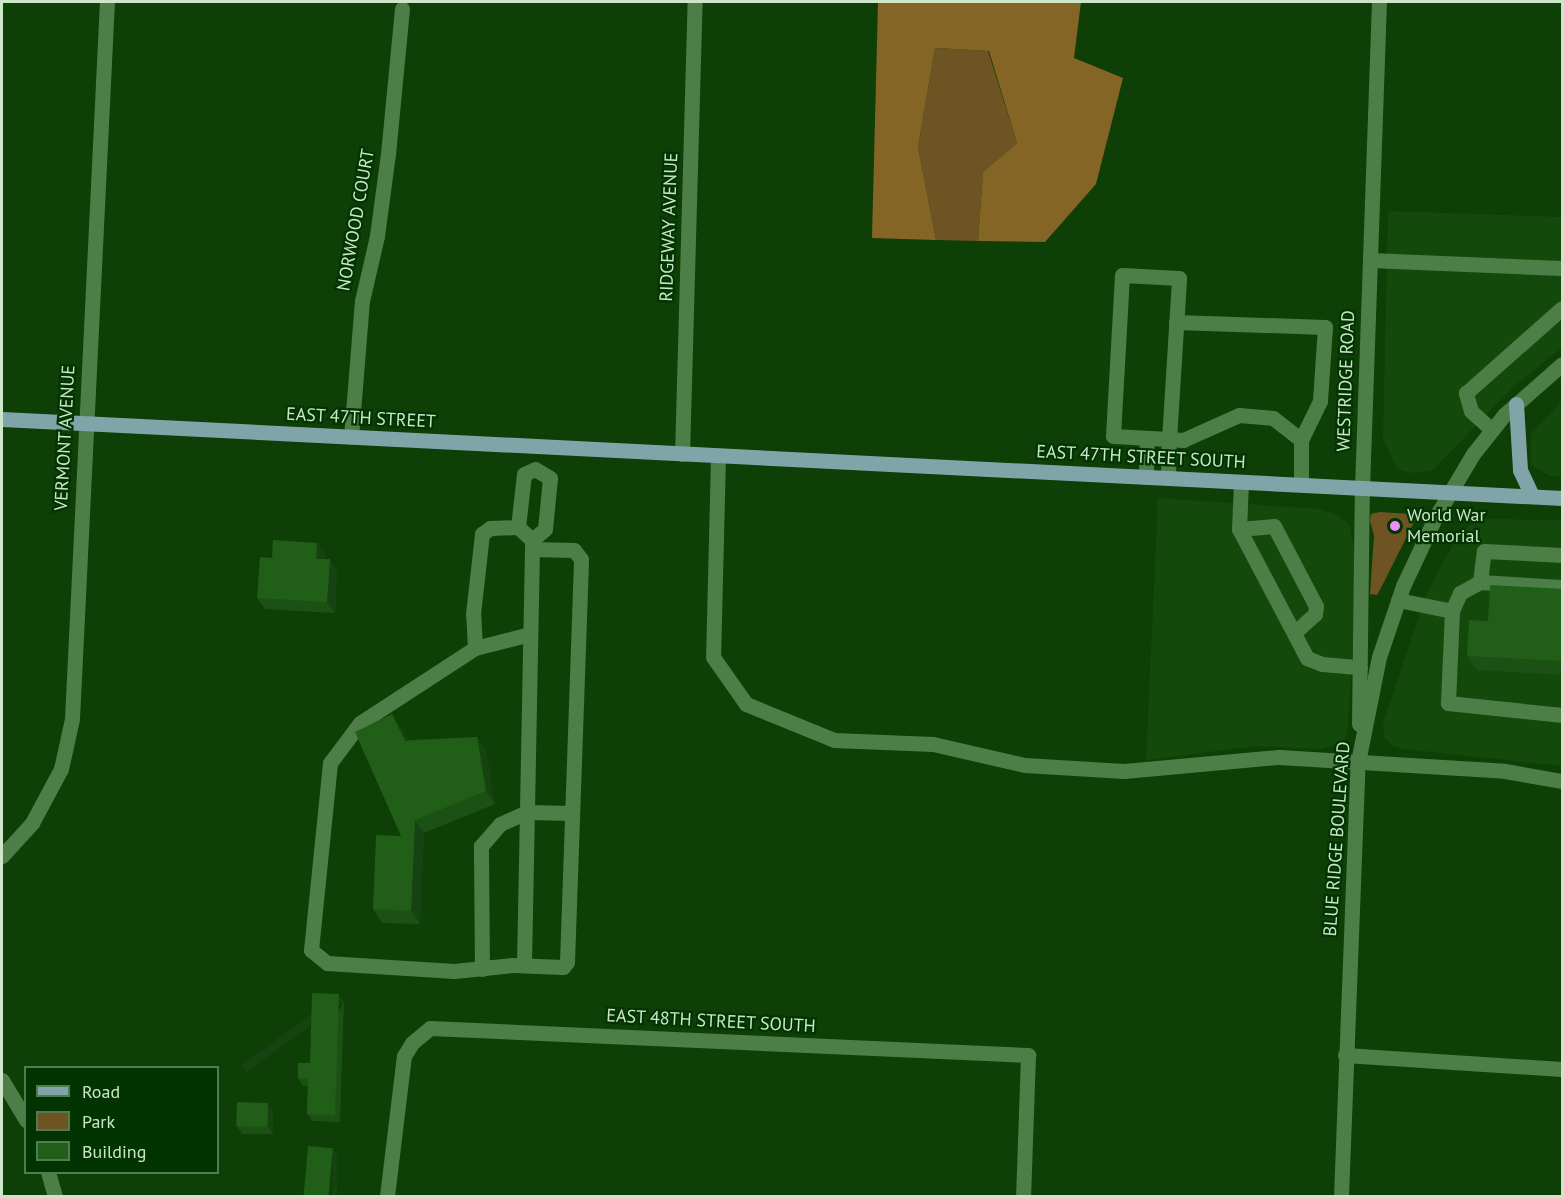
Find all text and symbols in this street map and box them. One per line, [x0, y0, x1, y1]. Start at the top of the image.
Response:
street label: NORWOOD COURT [333, 147, 379, 293]
street label: RIDGEWAY AVENUE [656, 152, 682, 302]
street label: WESTRIDGE ROAD [1333, 310, 1359, 452]
street label: VERMONT AVENUE [50, 364, 80, 512]
street label: EAST 47TH STREET [285, 403, 437, 433]
street label: EAST 47TH STREET SOUTH [1035, 441, 1247, 473]
place label: World War Memorial [1407, 505, 1486, 548]
marker: World War Memorial [1388, 519, 1402, 533]
street label: BLUE RIDGE BOULEVARD [1319, 741, 1355, 937]
street label: EAST 48TH STREET SOUTH [605, 1005, 817, 1037]
legend [24, 1066, 219, 1174]
text: Road [82, 1080, 120, 1103]
text: Park [82, 1110, 115, 1133]
text: Building [82, 1140, 146, 1163]

